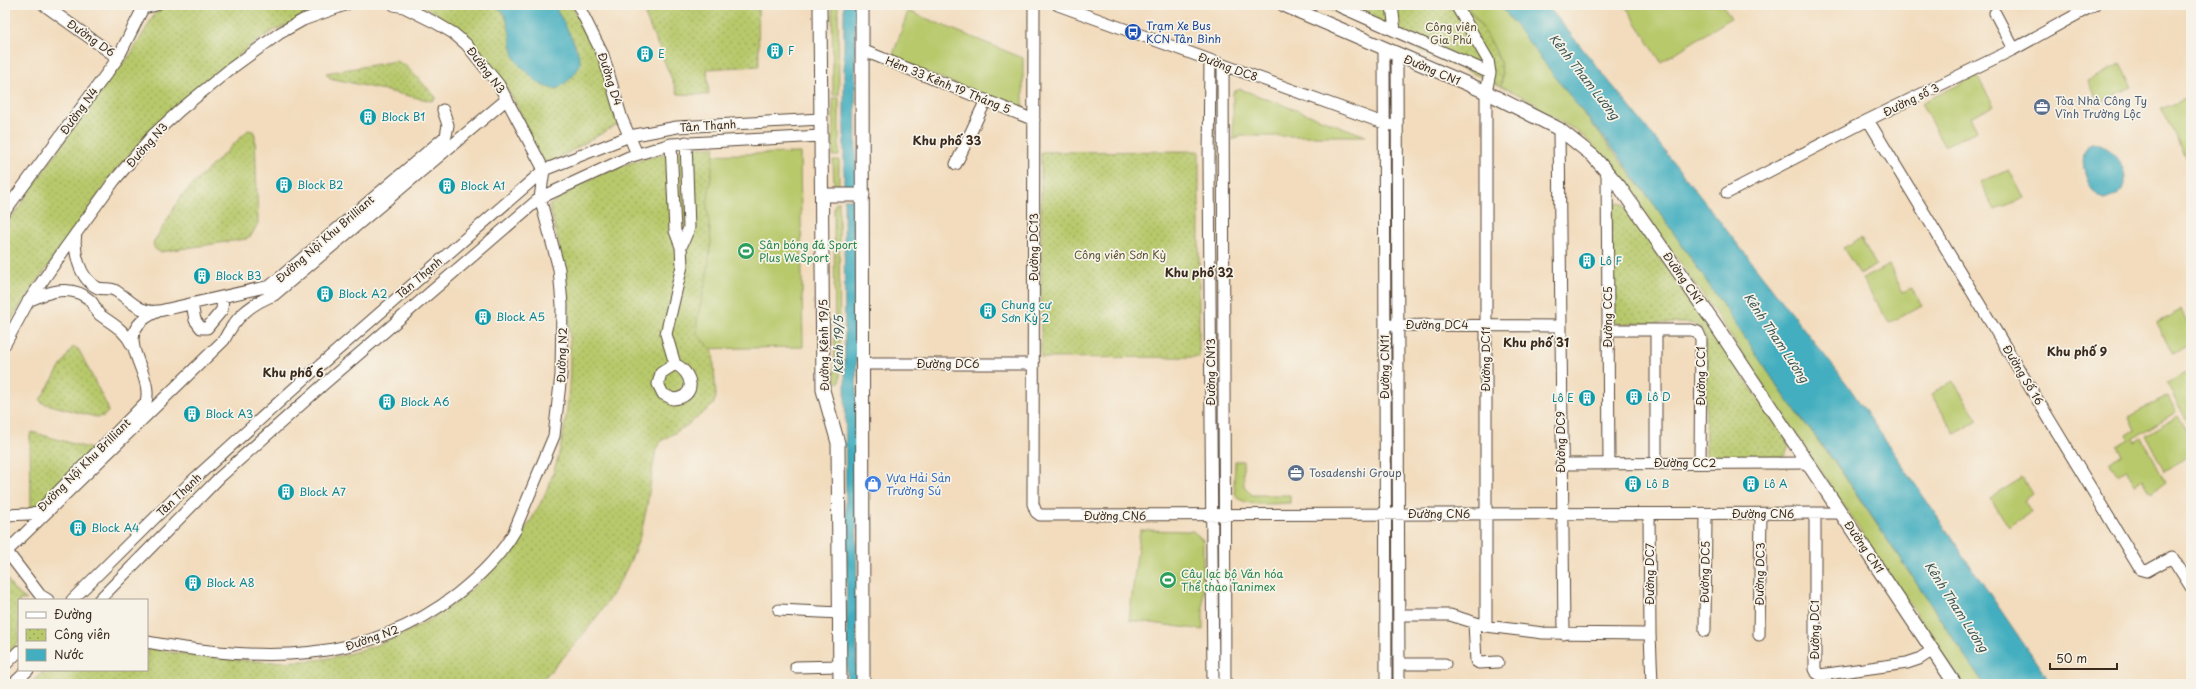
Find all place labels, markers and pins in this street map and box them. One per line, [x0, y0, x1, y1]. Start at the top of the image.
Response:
place label: Trạm Xe Bus KCN Tân Bình [1146, 17, 1221, 47]
bus stop icon: Trạm Xe Bus KCN Tân Bình [1123, 22, 1143, 42]
building icon: F [765, 41, 785, 61]
place label: F [788, 42, 794, 59]
building icon: E [635, 44, 655, 64]
place label: E [658, 45, 665, 62]
place label: Tòa Nhà Công Ty Vĩnh Trường Lộc [2055, 92, 2147, 122]
office icon: Tòa Nhà Công Ty Vĩnh Trường Lộc [2032, 97, 2052, 117]
building icon: Block B1 [358, 107, 378, 127]
place label: Block B1 [381, 108, 425, 125]
building icon: Block B2 [274, 175, 294, 195]
place label: Block B2 [297, 176, 343, 193]
building icon: Block A1 [437, 176, 457, 196]
place label: Block A1 [460, 177, 505, 194]
place label: Sân bóng đá Sport Plus WeSport [759, 236, 858, 266]
sports icon: Sân bóng đá Sport Plus WeSport [736, 241, 756, 261]
building icon: Lô F [1577, 251, 1597, 271]
place label: Lô F [1600, 252, 1623, 269]
building icon: Block B3 [192, 266, 212, 286]
place label: Block B3 [215, 267, 261, 284]
building icon: Block A2 [315, 284, 335, 304]
place label: Block A2 [338, 285, 388, 302]
place label: Chung cư Sơn Kỳ 2 [1001, 296, 1053, 326]
building icon: Chung cư Sơn Kỳ 2 [978, 301, 998, 321]
building icon: Block A5 [473, 307, 493, 327]
place label: Block A5 [496, 308, 545, 325]
building icon: Lô D [1624, 387, 1644, 407]
building icon: Lô E [1577, 388, 1597, 408]
place label: Lô D [1647, 388, 1671, 405]
place label: Lô E [1552, 389, 1574, 406]
building icon: Block A6 [377, 392, 397, 412]
place label: Block A6 [400, 393, 450, 410]
building icon: Block A3 [182, 404, 202, 424]
place label: Block A3 [205, 405, 253, 422]
office icon: Tosadenshi Group [1286, 463, 1306, 483]
place label: Tosadenshi Group [1309, 464, 1402, 481]
place label: Vựa Hải Sản Trường Sú [886, 469, 951, 499]
shop icon: Vựa Hải Sản Trường Sú [863, 474, 883, 494]
building icon: Lô B [1623, 474, 1643, 494]
building icon: Lô A [1741, 474, 1761, 494]
place label: Lô B [1646, 475, 1669, 492]
place label: Lô A [1764, 475, 1788, 492]
building icon: Block A7 [276, 482, 296, 502]
place label: Block A7 [299, 483, 346, 500]
building icon: Block A4 [68, 518, 88, 538]
place label: Block A4 [91, 519, 139, 536]
place label: Câu lạc bộ Văn hóa Thể thao Tanimex [1181, 565, 1284, 595]
sports icon: Câu lạc bộ Văn hóa Thể thao Tanimex [1158, 570, 1178, 590]
building icon: Block A8 [183, 573, 203, 593]
place label: Block A8 [206, 574, 255, 591]

